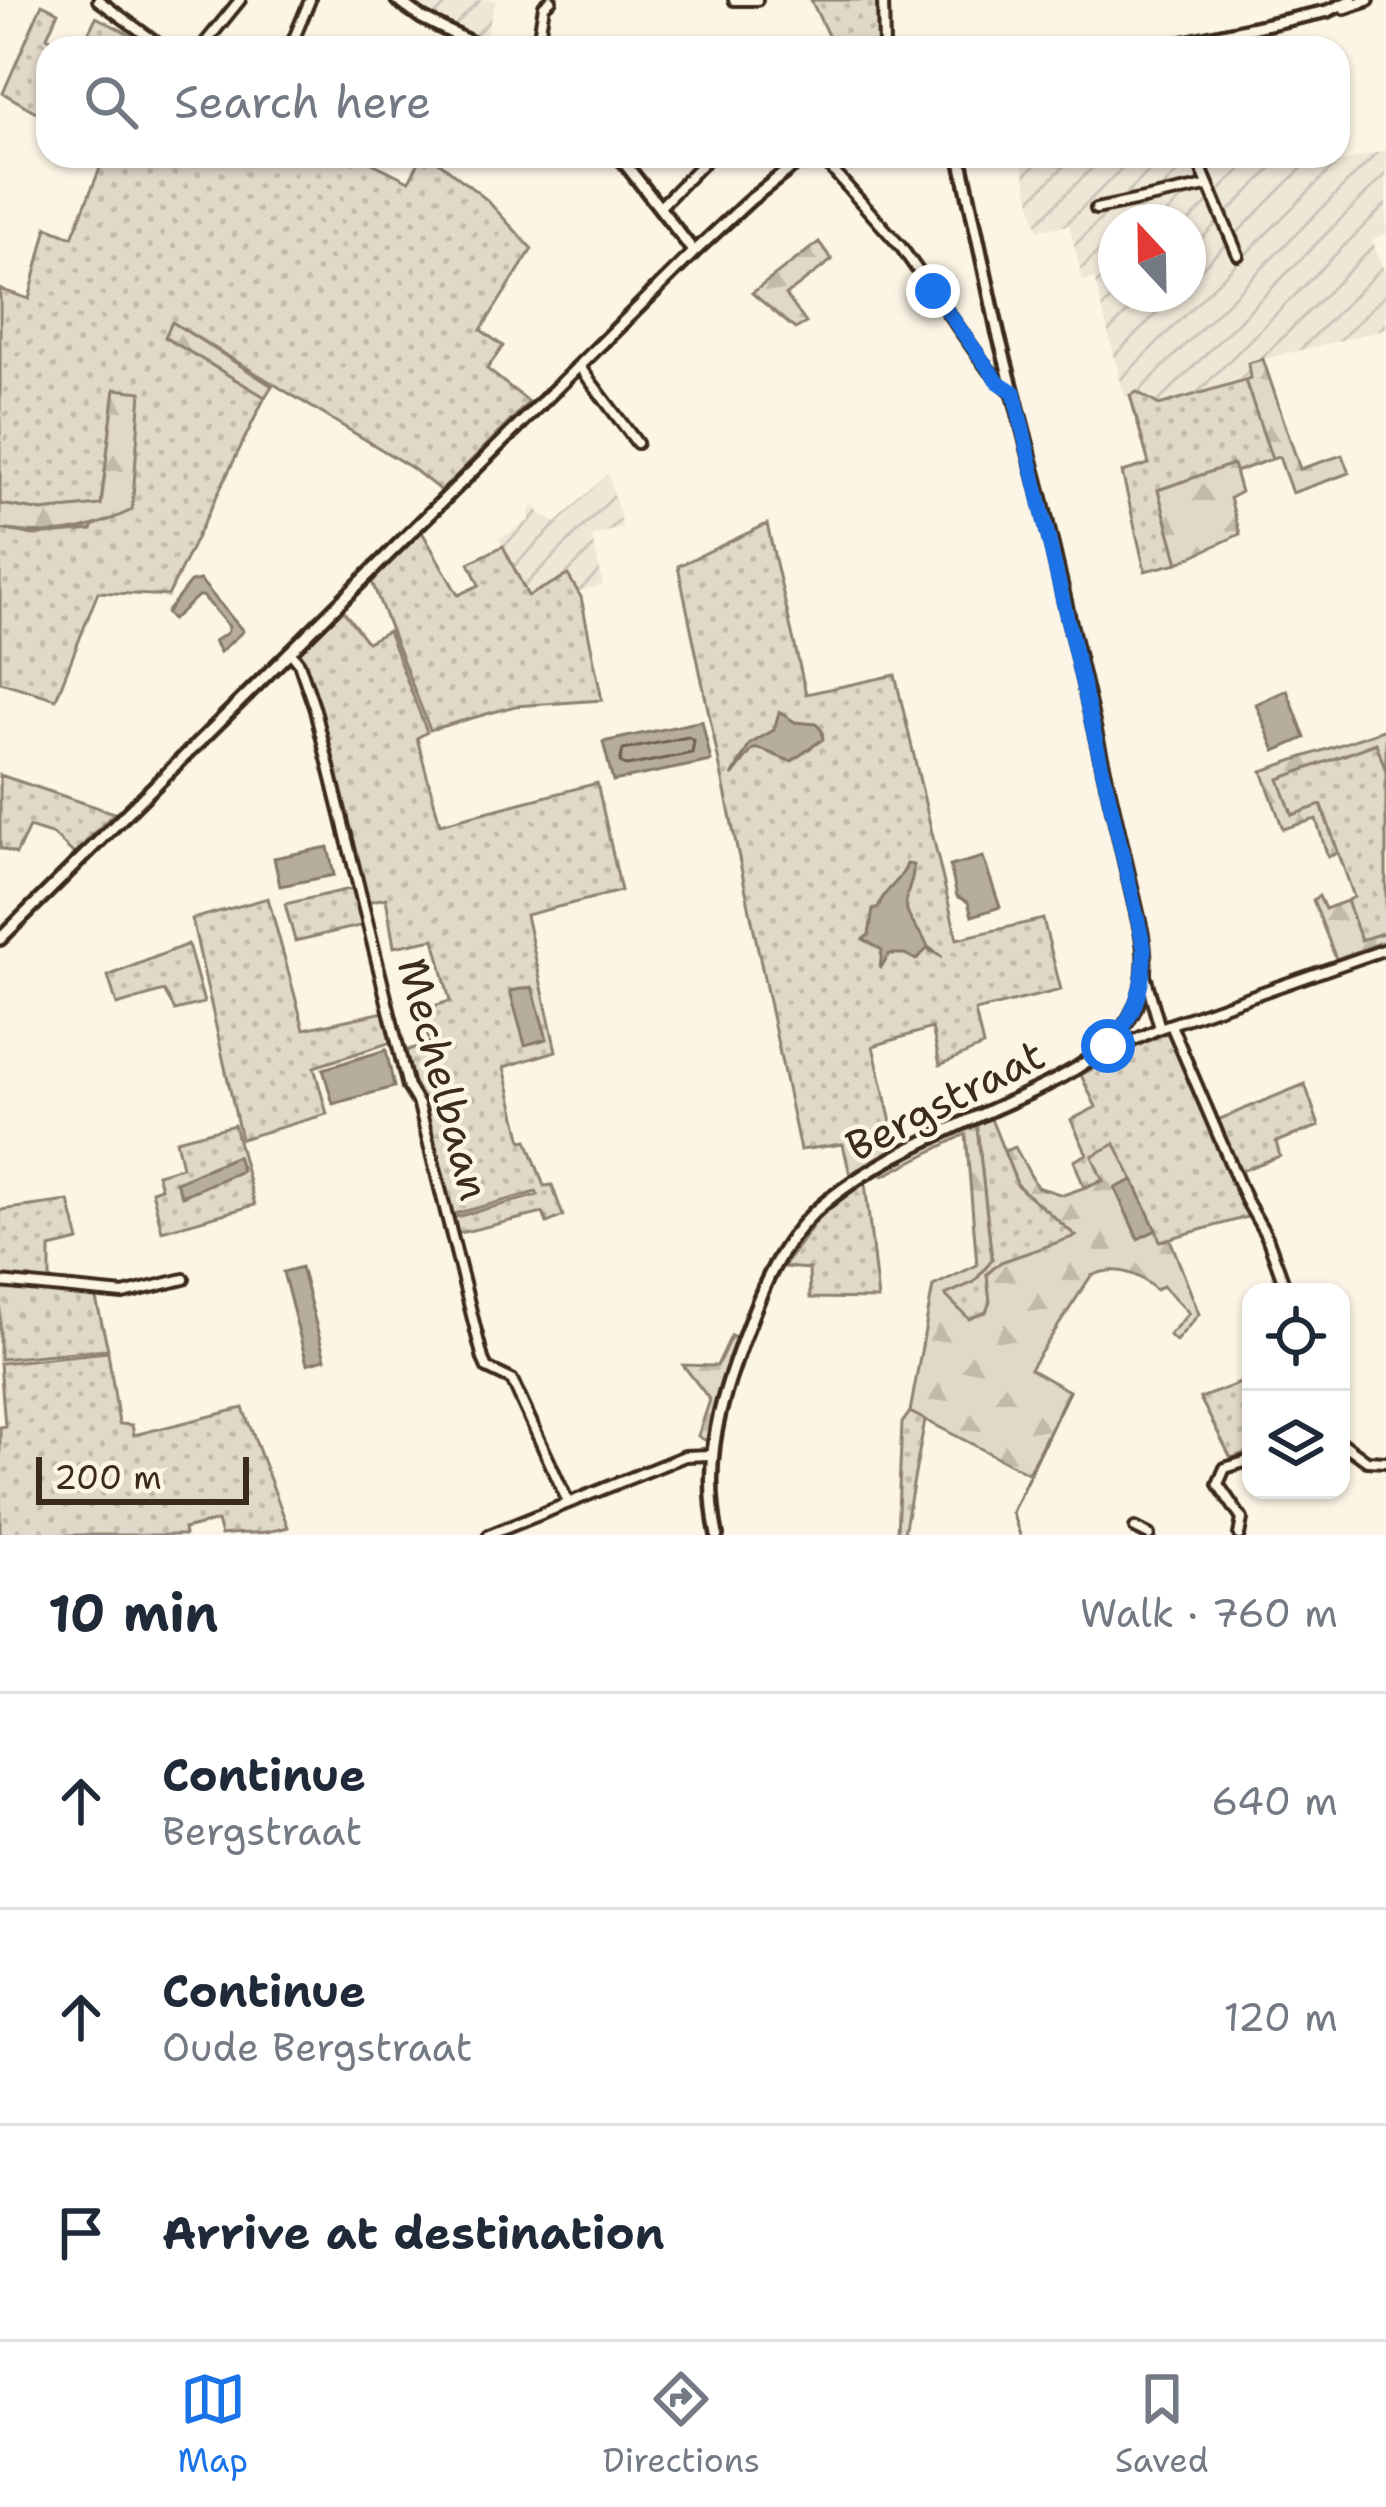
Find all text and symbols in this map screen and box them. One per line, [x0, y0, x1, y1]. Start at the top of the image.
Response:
search box [36, 36, 1350, 168]
icon: search [78, 69, 144, 135]
text: Search here [174, 72, 431, 132]
north arrow [1098, 204, 1206, 312]
route end [906, 264, 960, 318]
street label: Mechelbaan [385, 952, 503, 1206]
route start [1081, 1019, 1135, 1073]
street label: Bergstraat [836, 1026, 1054, 1174]
map controls [1242, 1283, 1350, 1499]
button: locate [1242, 1283, 1350, 1391]
button: layers [1242, 1391, 1350, 1499]
scale bar [36, 1451, 249, 1504]
text: 200 m [54, 1455, 162, 1500]
text: 10 min [48, 1579, 218, 1647]
text: Walk · 760 m [1080, 1587, 1338, 1639]
text: Continue [162, 1745, 366, 1805]
icon: ahead [48, 1768, 114, 1834]
text: 640 m [1211, 1775, 1338, 1827]
text: Bergstraat [162, 1805, 362, 1857]
text: Continue [162, 1961, 366, 2021]
icon: ahead [48, 1984, 114, 2050]
text: 120 m [1223, 1991, 1338, 2043]
text: Oude Bergstraat [162, 2021, 473, 2073]
icon: arrive [48, 2200, 114, 2266]
text: Arrive at destination [162, 2203, 665, 2263]
tab: Map [177, 2366, 248, 2483]
tab: Directions [603, 2366, 760, 2483]
tab: Saved [1115, 2366, 1209, 2483]

